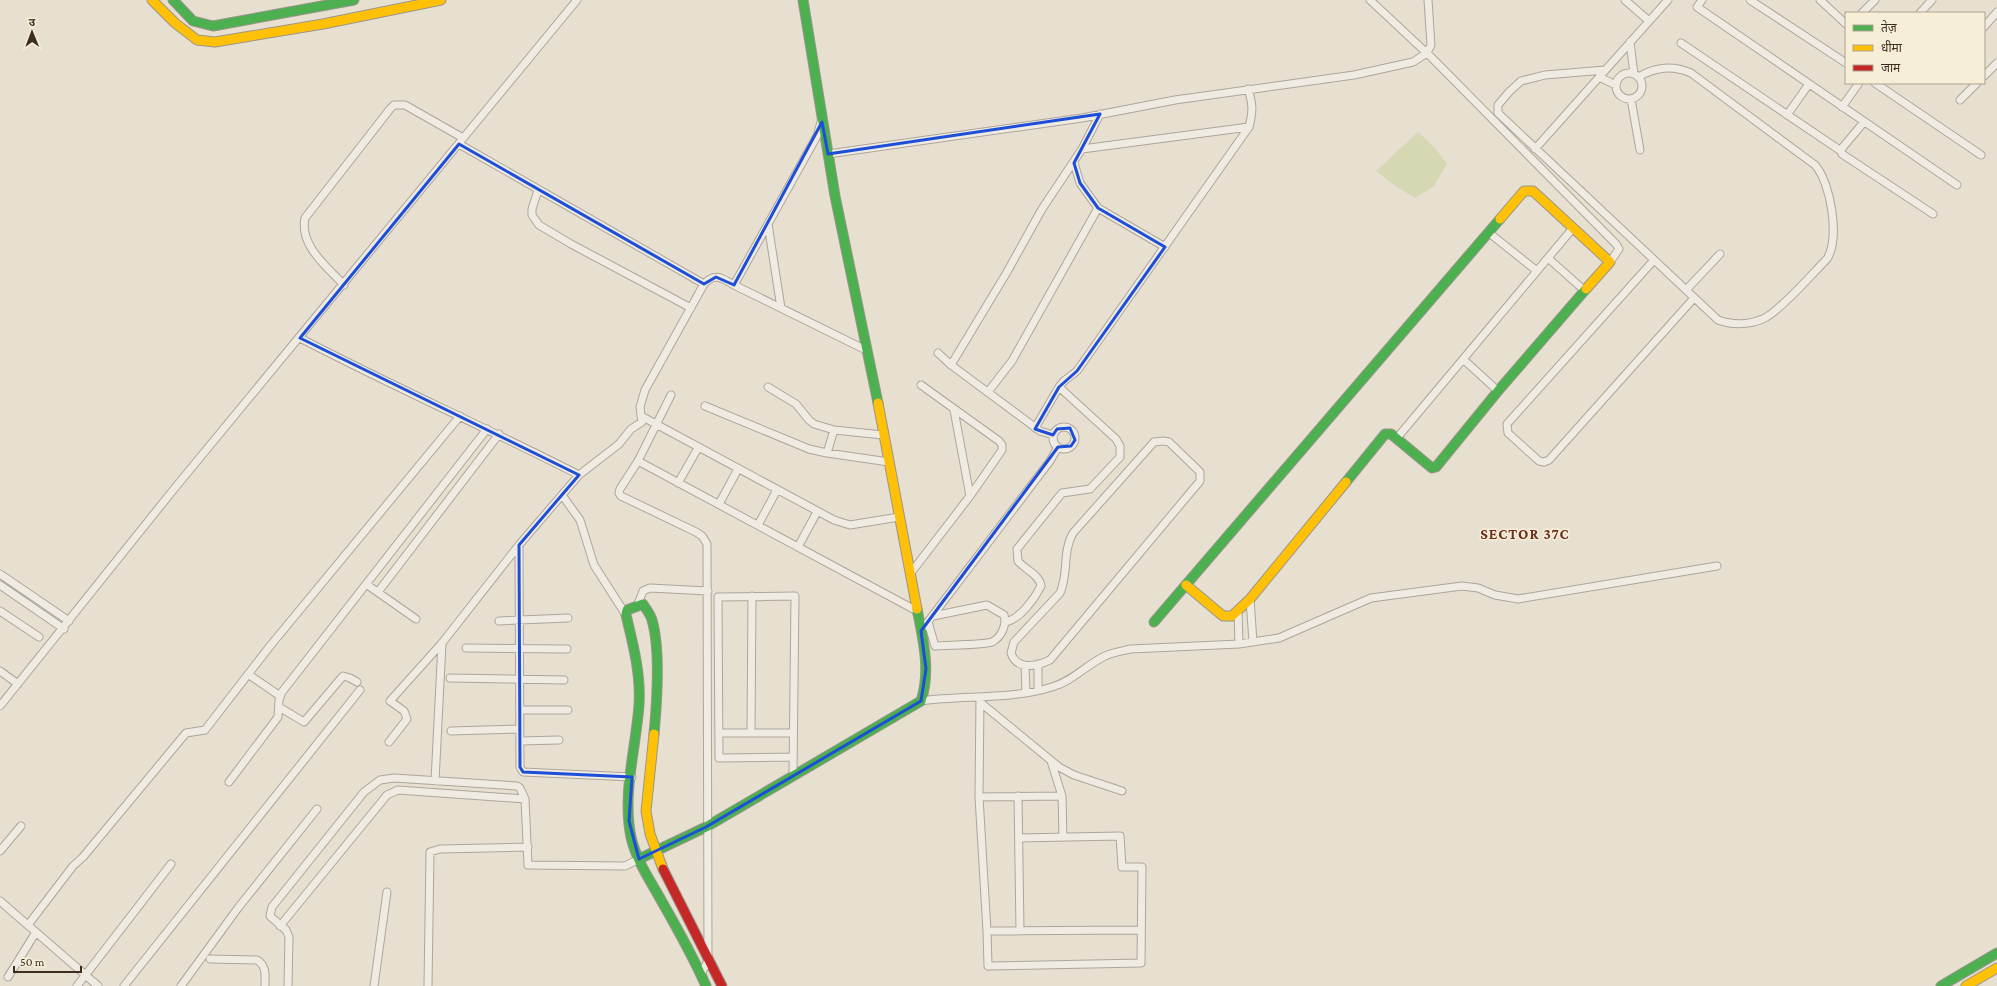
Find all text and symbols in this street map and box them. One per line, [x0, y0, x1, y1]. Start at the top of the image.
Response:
north arrow [12, 12, 52, 52]
legend [1845, 12, 1985, 84]
text: उ [29, 16, 36, 28]
text: तेज़ [1881, 20, 1898, 35]
text: धीमा [1881, 40, 1903, 55]
text: जाम [1881, 61, 1901, 75]
district label: SECTOR 37C [1480, 526, 1570, 542]
scale bar [14, 948, 81, 974]
text: 50 m [20, 955, 45, 969]

